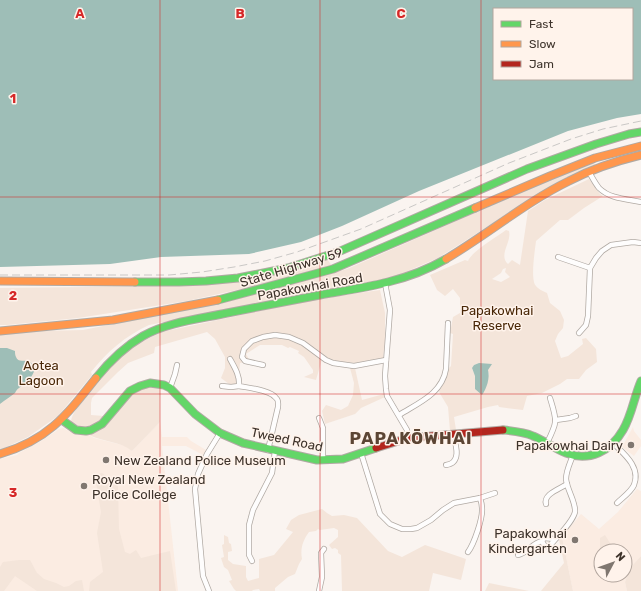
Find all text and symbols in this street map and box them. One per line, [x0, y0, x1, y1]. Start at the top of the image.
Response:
text: A [75, 6, 85, 21]
text: B [235, 6, 245, 21]
text: C [396, 6, 406, 21]
legend [493, 8, 633, 80]
text: Fast [529, 17, 553, 31]
text: Slow [529, 37, 556, 51]
text: Jam [529, 57, 554, 71]
text: 1 [10, 91, 16, 106]
street label: State Highway 59 [238, 245, 345, 291]
street label: Papakowhai Road [256, 270, 364, 303]
text: 2 [9, 288, 17, 303]
park label: Papakowhai Reserve [461, 303, 533, 333]
park label: Aotea Lagoon [18, 358, 64, 389]
street label: Tweed Road [250, 425, 324, 454]
district label: PAPAKŌWHAI [350, 428, 472, 448]
place label: Papakowhai Dairy [516, 438, 623, 453]
marker: Papakowhai Dairy [626, 440, 636, 450]
place label: New Zealand Police Museum [114, 453, 286, 468]
marker: New Zealand Police Museum [101, 455, 111, 465]
place label: Royal New Zealand Police College [92, 472, 206, 503]
marker: Royal New Zealand Police College [79, 481, 89, 491]
text: 3 [9, 485, 18, 500]
place label: Papakowhai Kindergarten [488, 526, 567, 557]
marker: Papakowhai Kindergarten [570, 535, 580, 545]
north arrow [593, 543, 633, 583]
text: N [613, 550, 628, 564]

